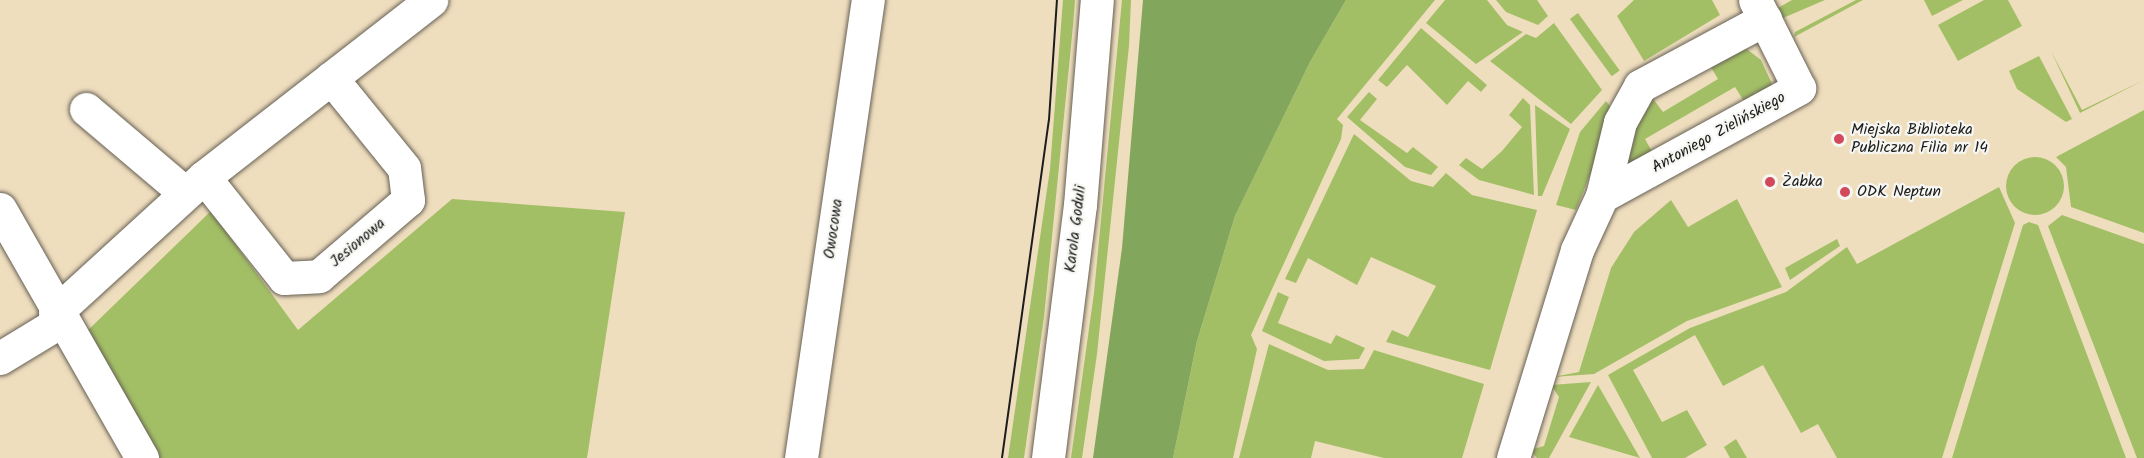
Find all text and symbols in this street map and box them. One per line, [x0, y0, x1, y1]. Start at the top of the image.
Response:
street label: Antoniego Zielińskiego [1649, 88, 1789, 178]
place label: Miejska Biblioteka Publiczna Filia nr 14 [1851, 120, 1988, 158]
marker: Miejska Biblioteka Publiczna Filia nr 14 [1832, 132, 1846, 146]
place label: Żabka [1782, 172, 1823, 192]
marker: Żabka [1763, 175, 1777, 189]
place label: ODK Neptun [1857, 182, 1941, 202]
street label: Karola Goduli [1061, 184, 1091, 274]
marker: ODK Neptun [1838, 185, 1852, 199]
street label: Owocowa [820, 198, 848, 260]
street label: Jesionowa [326, 214, 390, 272]

